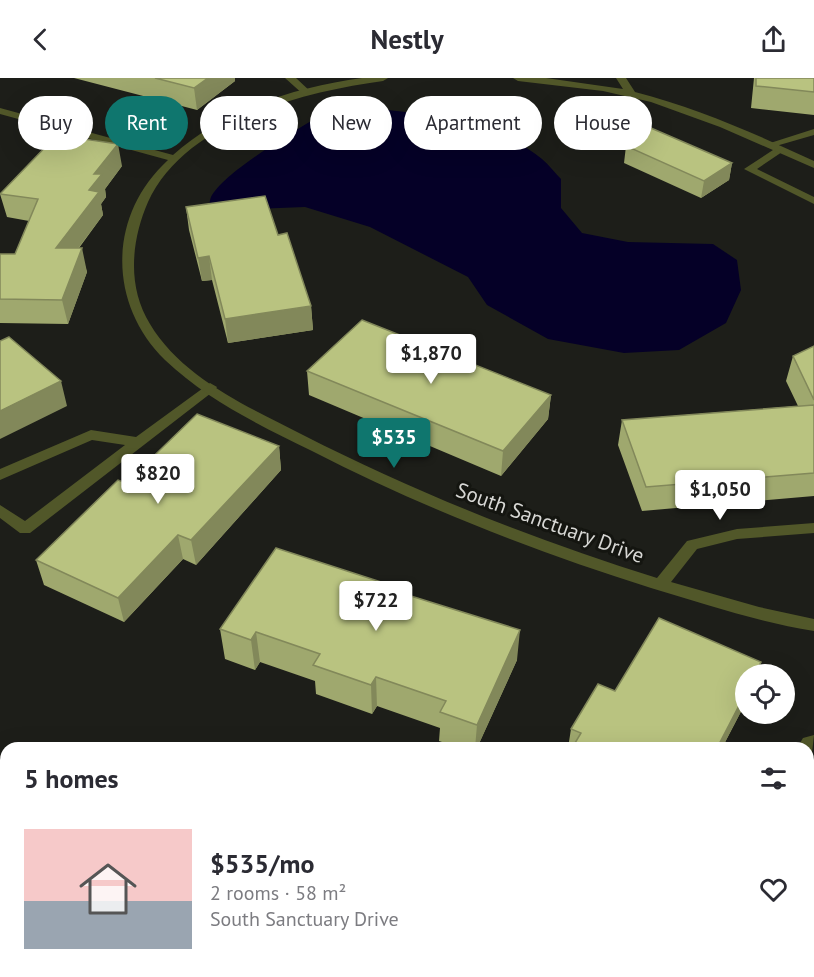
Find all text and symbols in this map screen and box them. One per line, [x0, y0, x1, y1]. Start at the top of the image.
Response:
text: Nestly [370, 22, 444, 56]
icon: back [24, 23, 57, 56]
icon: share [757, 23, 790, 56]
chip: Buy [18, 96, 93, 150]
chip: Rent [105, 96, 188, 150]
chip: Filters [200, 96, 298, 150]
chip: New [310, 96, 392, 150]
chip: Apartment [404, 96, 542, 150]
chip: House [554, 96, 652, 150]
pin: $1,870 [382, 334, 480, 385]
text: $1,870 [400, 340, 462, 366]
pin: $535 [358, 418, 430, 469]
text: $535 [371, 424, 417, 450]
pin: $820 [122, 454, 194, 505]
text: $820 [135, 460, 181, 486]
pin: $1,050 [671, 470, 769, 521]
street label: South Sanctuary Drive [452, 476, 648, 569]
text: $1,050 [689, 476, 751, 502]
pin: $722 [340, 581, 412, 632]
text: $722 [353, 587, 399, 613]
map controls [735, 664, 795, 724]
button: locate [735, 664, 795, 724]
text: 5 homes [24, 762, 119, 795]
icon: filters [757, 762, 790, 795]
text: $535/mo [210, 847, 314, 880]
icon: home [72, 853, 144, 925]
icon: heart [757, 873, 790, 906]
text: 2 rooms · 58 m² [210, 880, 346, 906]
text: South Sanctuary Drive [210, 906, 399, 932]

